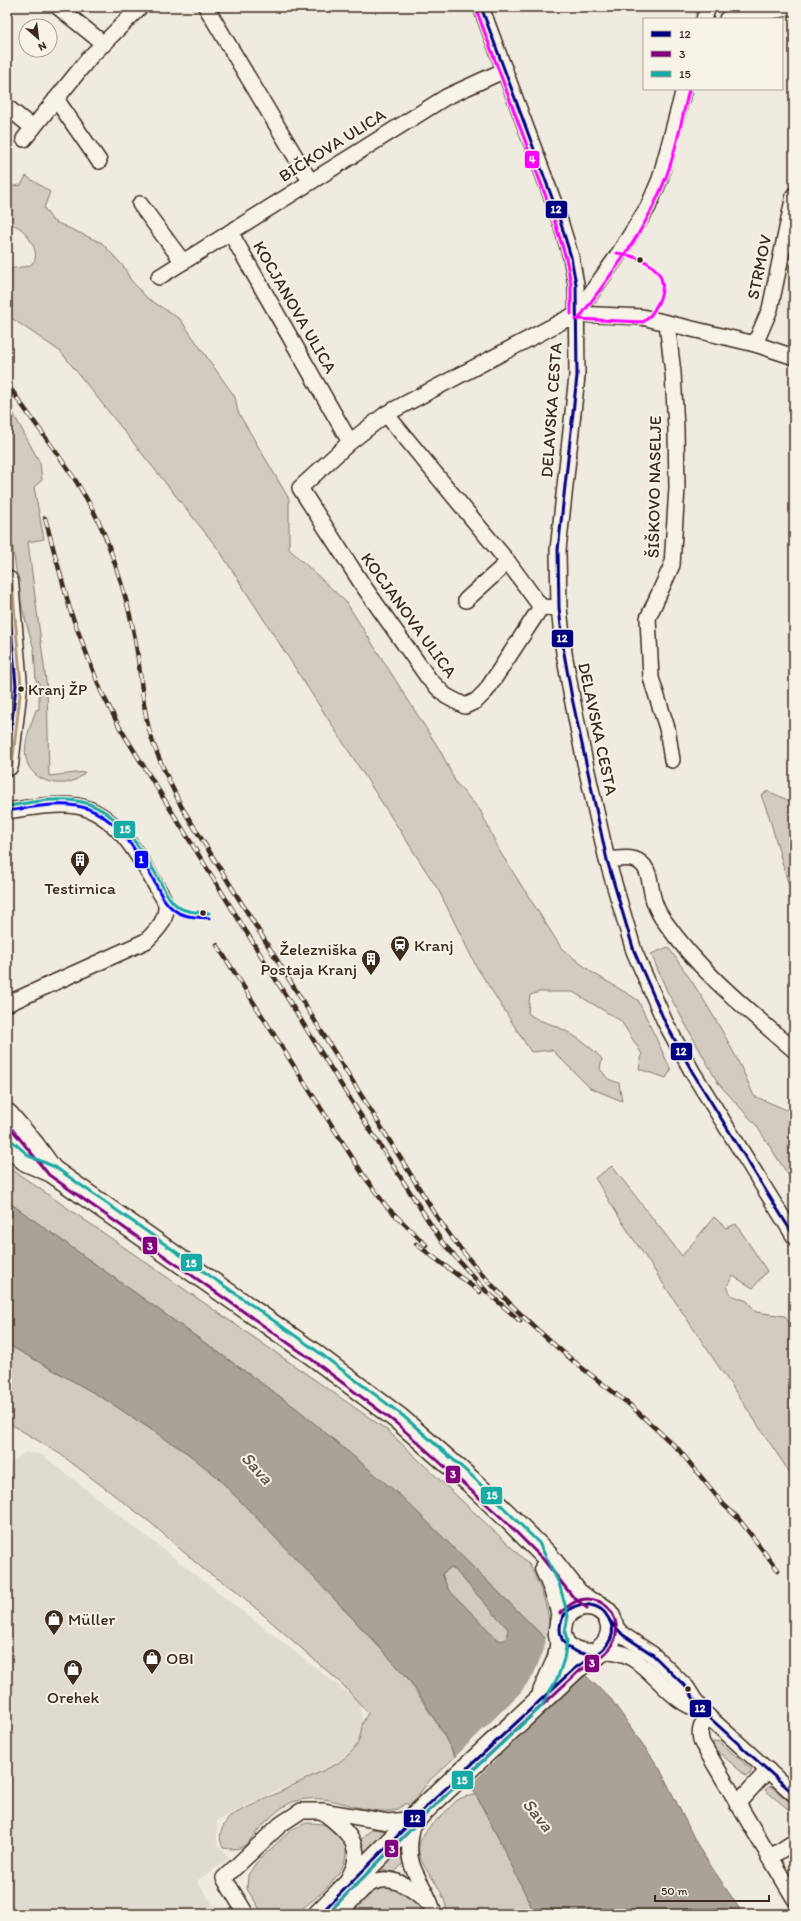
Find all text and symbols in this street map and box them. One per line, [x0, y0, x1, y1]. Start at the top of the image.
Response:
north arrow [18, 18, 58, 58]
legend [643, 18, 783, 90]
text: 12 [679, 27, 692, 41]
text: N [36, 39, 49, 54]
text: 3 [679, 47, 686, 61]
text: 15 [679, 67, 691, 81]
street label: BIČKOVA ULICA [275, 104, 389, 186]
line badge: 4 [524, 150, 540, 169]
text: 4 [529, 153, 536, 166]
line badge: 12 [545, 200, 568, 219]
text: 12 [551, 203, 562, 216]
street label: STRMOV [742, 233, 776, 301]
street label: KOCJANOVA ULICA [249, 237, 341, 377]
unlabelled marker [635, 255, 645, 265]
street label: DELAVSKA CESTA [536, 342, 566, 478]
street label: ŠIŠKOVO NASELJE [643, 416, 665, 558]
street label: KOCJANOVA ULICA [357, 549, 461, 681]
line badge: 12 [551, 629, 574, 648]
text: 12 [557, 632, 568, 645]
street label: DELAVSKA CESTA [574, 661, 622, 797]
place label: Kranj ŽP [28, 680, 87, 699]
marker: Kranj ŽP [16, 684, 26, 694]
line badge: 15 [113, 820, 136, 839]
text: 15 [120, 823, 131, 836]
building icon: Testirnica [69, 849, 91, 877]
line badge: 1 [134, 850, 149, 869]
text: 1 [138, 853, 144, 866]
place label: Testirnica [44, 878, 116, 898]
unlabelled marker [198, 908, 208, 918]
station icon: Kranj [389, 934, 411, 962]
place label: Kranj [414, 935, 454, 955]
place label: Železniška Postaja Kranj [260, 939, 357, 979]
building icon: Železniška Postaja Kranj [360, 948, 382, 976]
line badge: 12 [670, 1042, 693, 1061]
text: 12 [676, 1045, 687, 1058]
line badge: 3 [142, 1236, 158, 1255]
text: 3 [147, 1240, 153, 1253]
line badge: 15 [180, 1253, 203, 1272]
text: 15 [186, 1257, 197, 1270]
water label: Sava [236, 1447, 278, 1490]
line badge: 3 [445, 1465, 461, 1484]
text: 3 [450, 1468, 456, 1481]
line badge: 15 [480, 1486, 503, 1505]
text: 15 [487, 1489, 498, 1502]
shop icon: Müller [43, 1608, 65, 1636]
place label: Müller [68, 1609, 115, 1629]
shop icon: OBI [141, 1647, 163, 1675]
place label: OBI [166, 1648, 194, 1668]
line badge: 3 [584, 1654, 600, 1673]
text: 3 [589, 1657, 595, 1670]
shop icon: Orehek [62, 1658, 84, 1686]
unlabelled marker [683, 1684, 693, 1694]
place label: Orehek [47, 1687, 100, 1707]
line badge: 12 [689, 1699, 712, 1718]
text: 12 [695, 1702, 706, 1715]
line badge: 15 [451, 1770, 474, 1790]
text: 15 [457, 1774, 468, 1787]
water label: Sava [518, 1794, 559, 1837]
line badge: 12 [403, 1809, 426, 1828]
text: 12 [410, 1812, 421, 1825]
line badge: 3 [384, 1839, 399, 1858]
text: 3 [389, 1843, 395, 1856]
scale bar [655, 1877, 769, 1903]
text: 50 m [661, 1884, 687, 1898]

